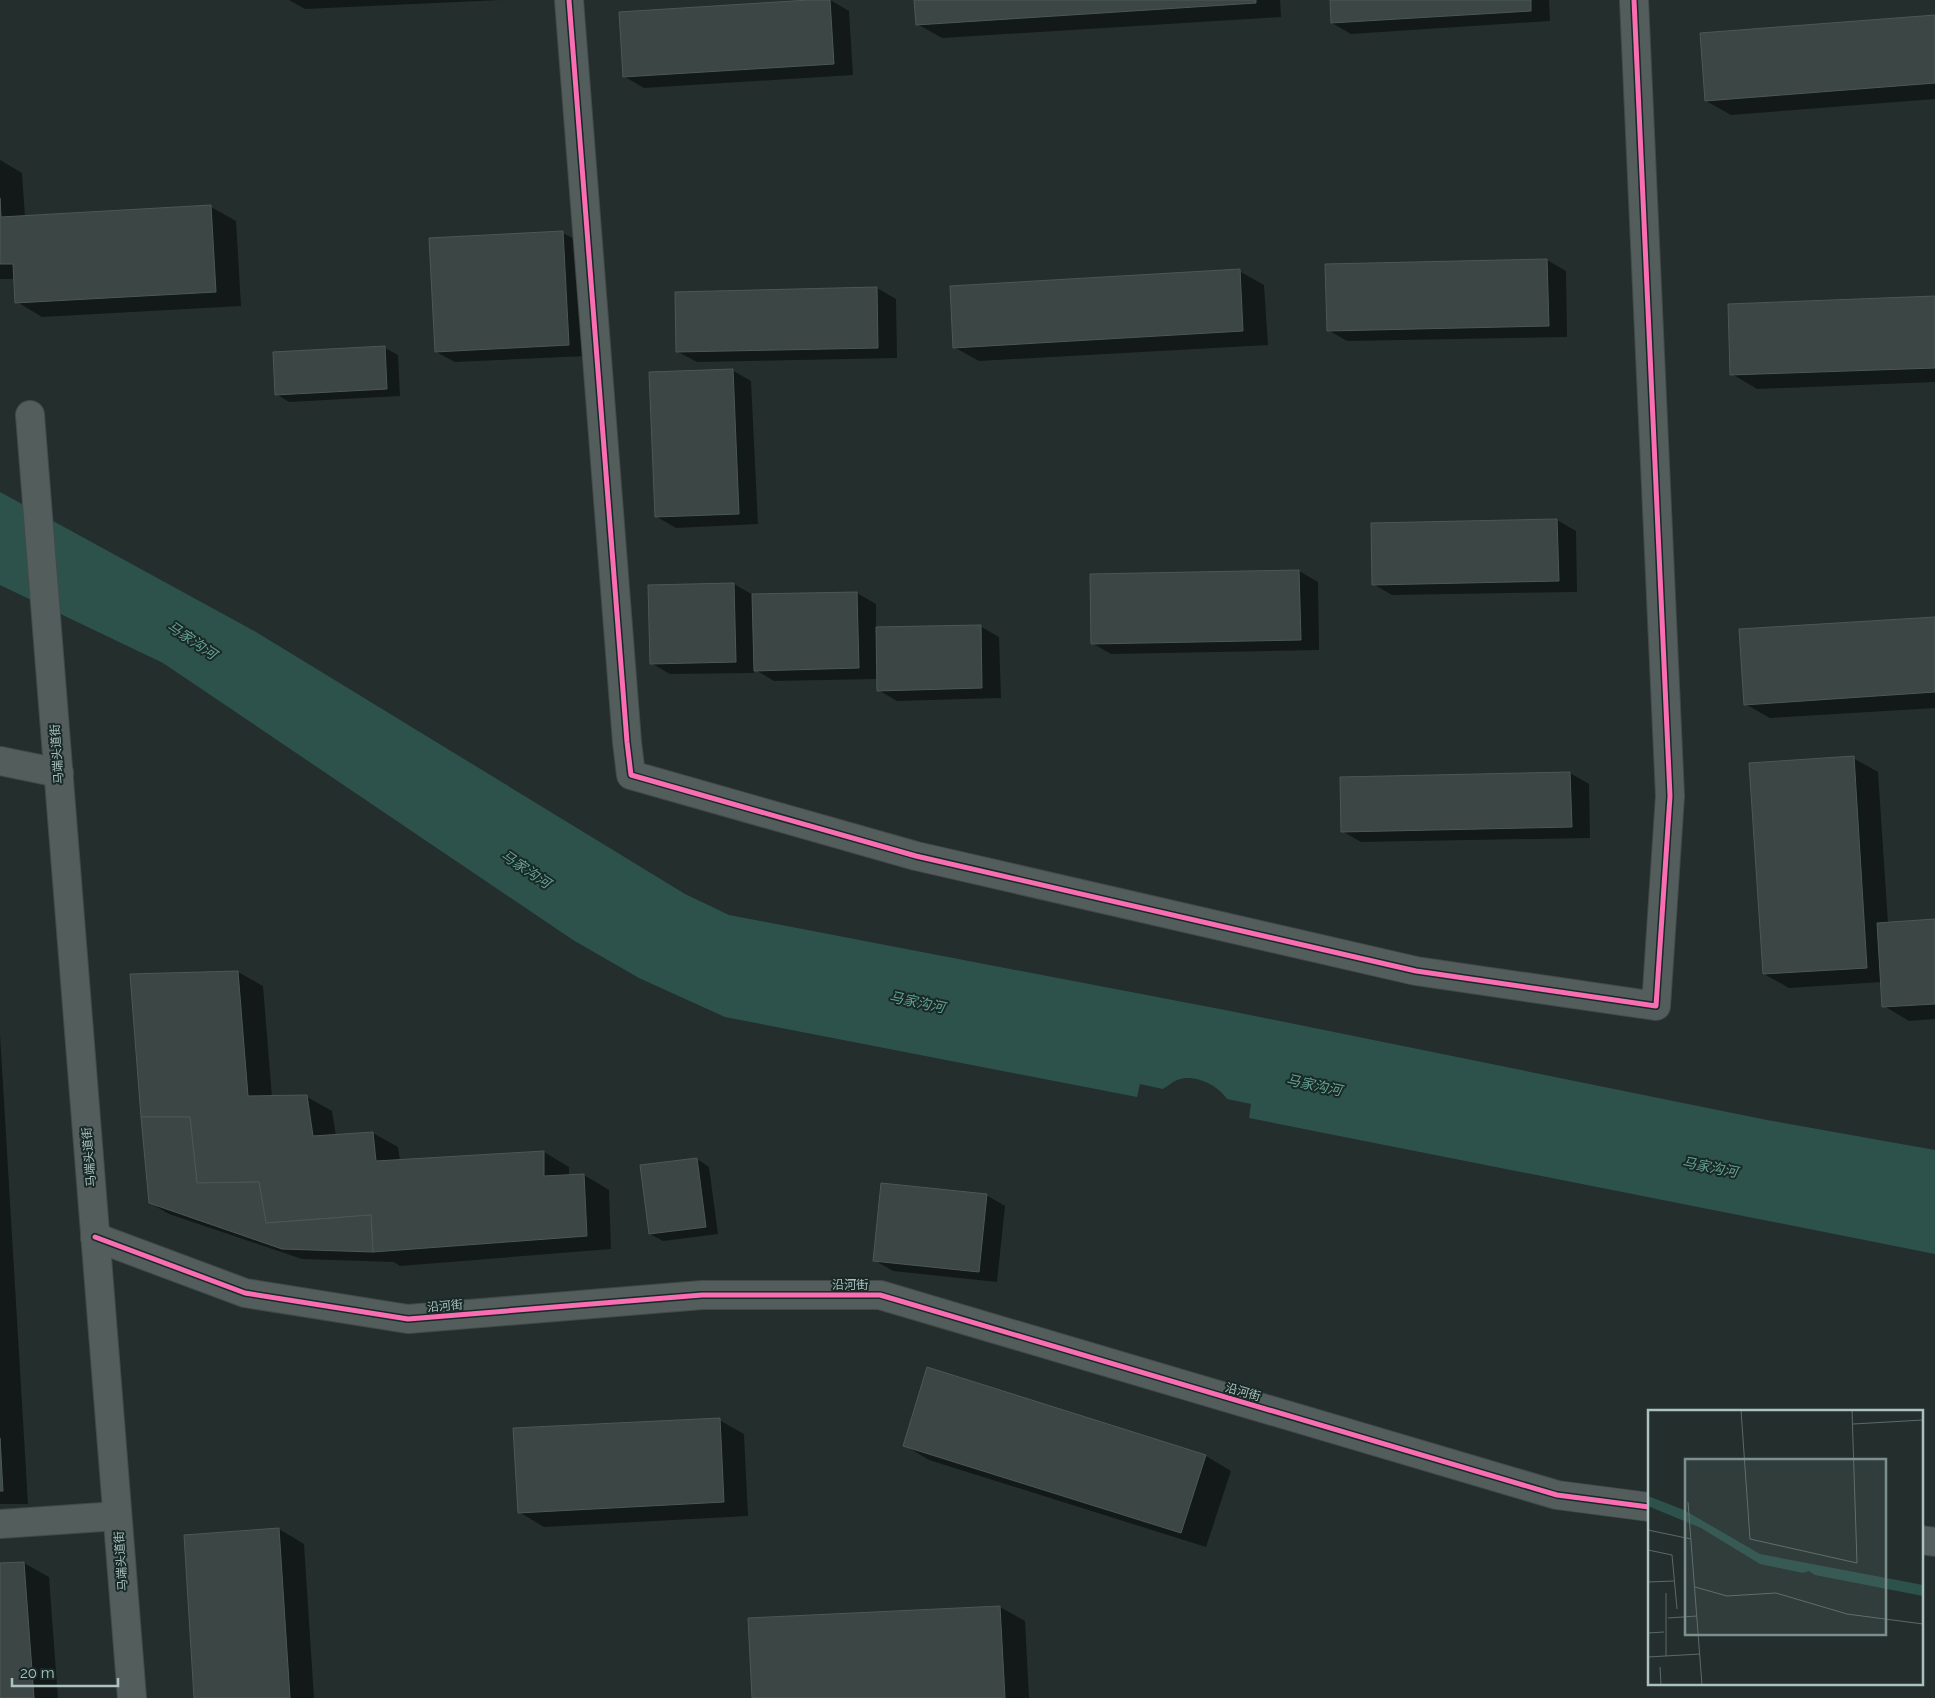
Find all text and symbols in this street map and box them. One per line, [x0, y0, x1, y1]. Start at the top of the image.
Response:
water label: 马家沟河 [164, 618, 222, 664]
street label: 马端头道街 [48, 724, 66, 784]
water label: 马家沟河 [498, 847, 556, 893]
water label: 马家沟河 [888, 988, 949, 1016]
water label: 马家沟河 [1285, 1071, 1346, 1099]
street label: 马端头道街 [79, 1126, 99, 1188]
water label: 马家沟河 [1681, 1154, 1742, 1181]
street label: 沿河街 [832, 1278, 868, 1292]
street label: 沿河街 [426, 1297, 464, 1315]
street label: 沿河街 [1224, 1380, 1262, 1404]
inset map [1648, 1410, 1922, 1686]
street label: 马端头道街 [112, 1531, 130, 1591]
scale bar [12, 1656, 119, 1688]
text: 20 m [20, 1664, 55, 1682]

